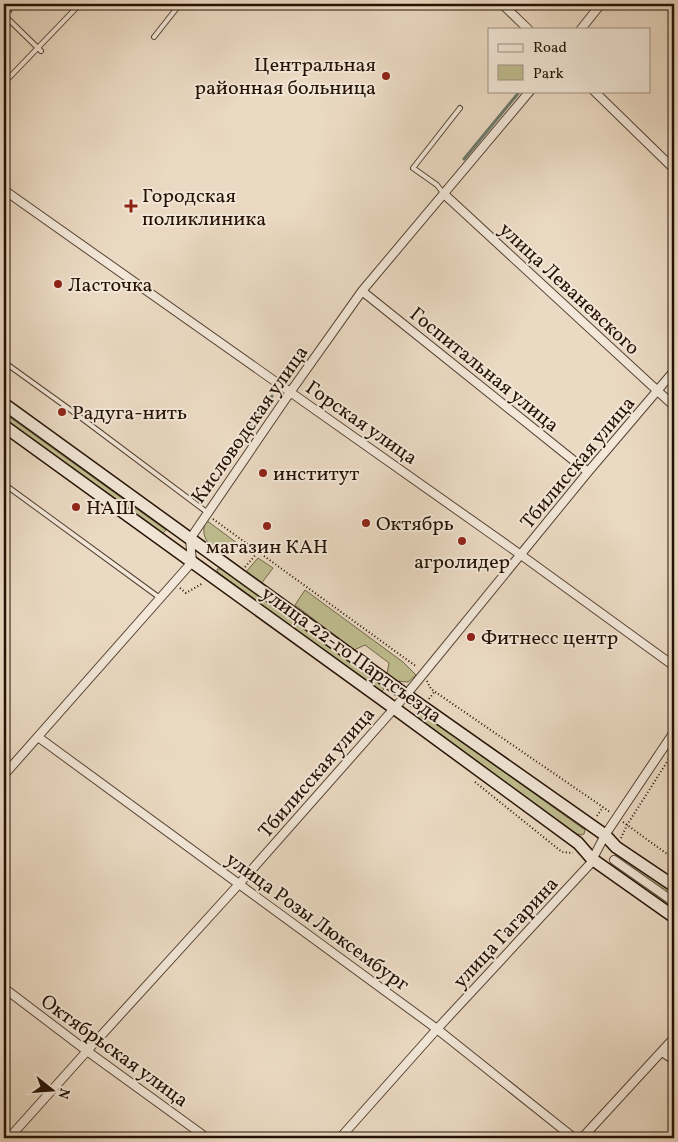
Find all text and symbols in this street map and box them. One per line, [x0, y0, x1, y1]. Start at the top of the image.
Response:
legend [488, 28, 650, 92]
text: Road [533, 38, 567, 59]
place label: Центральная районная больница [194, 52, 376, 103]
text: Park [533, 64, 564, 85]
marker: Центральная районная больница [380, 70, 392, 82]
place label: Городская поликлиника [142, 183, 266, 234]
marker: Городская поликлиника [124, 199, 138, 213]
street label: улица Леваневского [492, 217, 645, 362]
place label: Ласточка [68, 272, 153, 300]
marker: Ласточка [52, 278, 64, 290]
street label: Госпитальная улица [403, 301, 565, 440]
street label: Кисловодская улица [185, 340, 316, 510]
street label: Горская улица [299, 375, 423, 473]
street label: Тбилисская улица [515, 391, 642, 536]
place label: Радуга-нить [72, 400, 187, 428]
marker: Радуга-нить [56, 406, 68, 418]
place label: институт [273, 461, 359, 489]
marker: институт [257, 467, 269, 479]
place label: НАШ [86, 495, 135, 523]
marker: НАШ [70, 501, 82, 513]
place label: Октябрь [376, 511, 454, 539]
marker: Октябрь [360, 517, 372, 529]
marker: магазин КАН [261, 520, 273, 532]
place label: магазин КАН [206, 534, 328, 562]
marker: агролидер [456, 535, 468, 547]
place label: агролидер [414, 549, 510, 577]
street label: улица 22-го Партсъезда [255, 580, 447, 731]
place label: Фитнесс центр [481, 625, 618, 653]
marker: Фитнесс центр [465, 631, 477, 643]
street label: Тбилисская улица [253, 702, 382, 845]
street label: улица Розы Люксембург [219, 846, 415, 999]
street label: улица Гагарина [447, 871, 566, 995]
street label: Октябрьская улица [34, 988, 193, 1115]
north arrow [28, 1064, 78, 1114]
text: N [52, 1086, 74, 1101]

